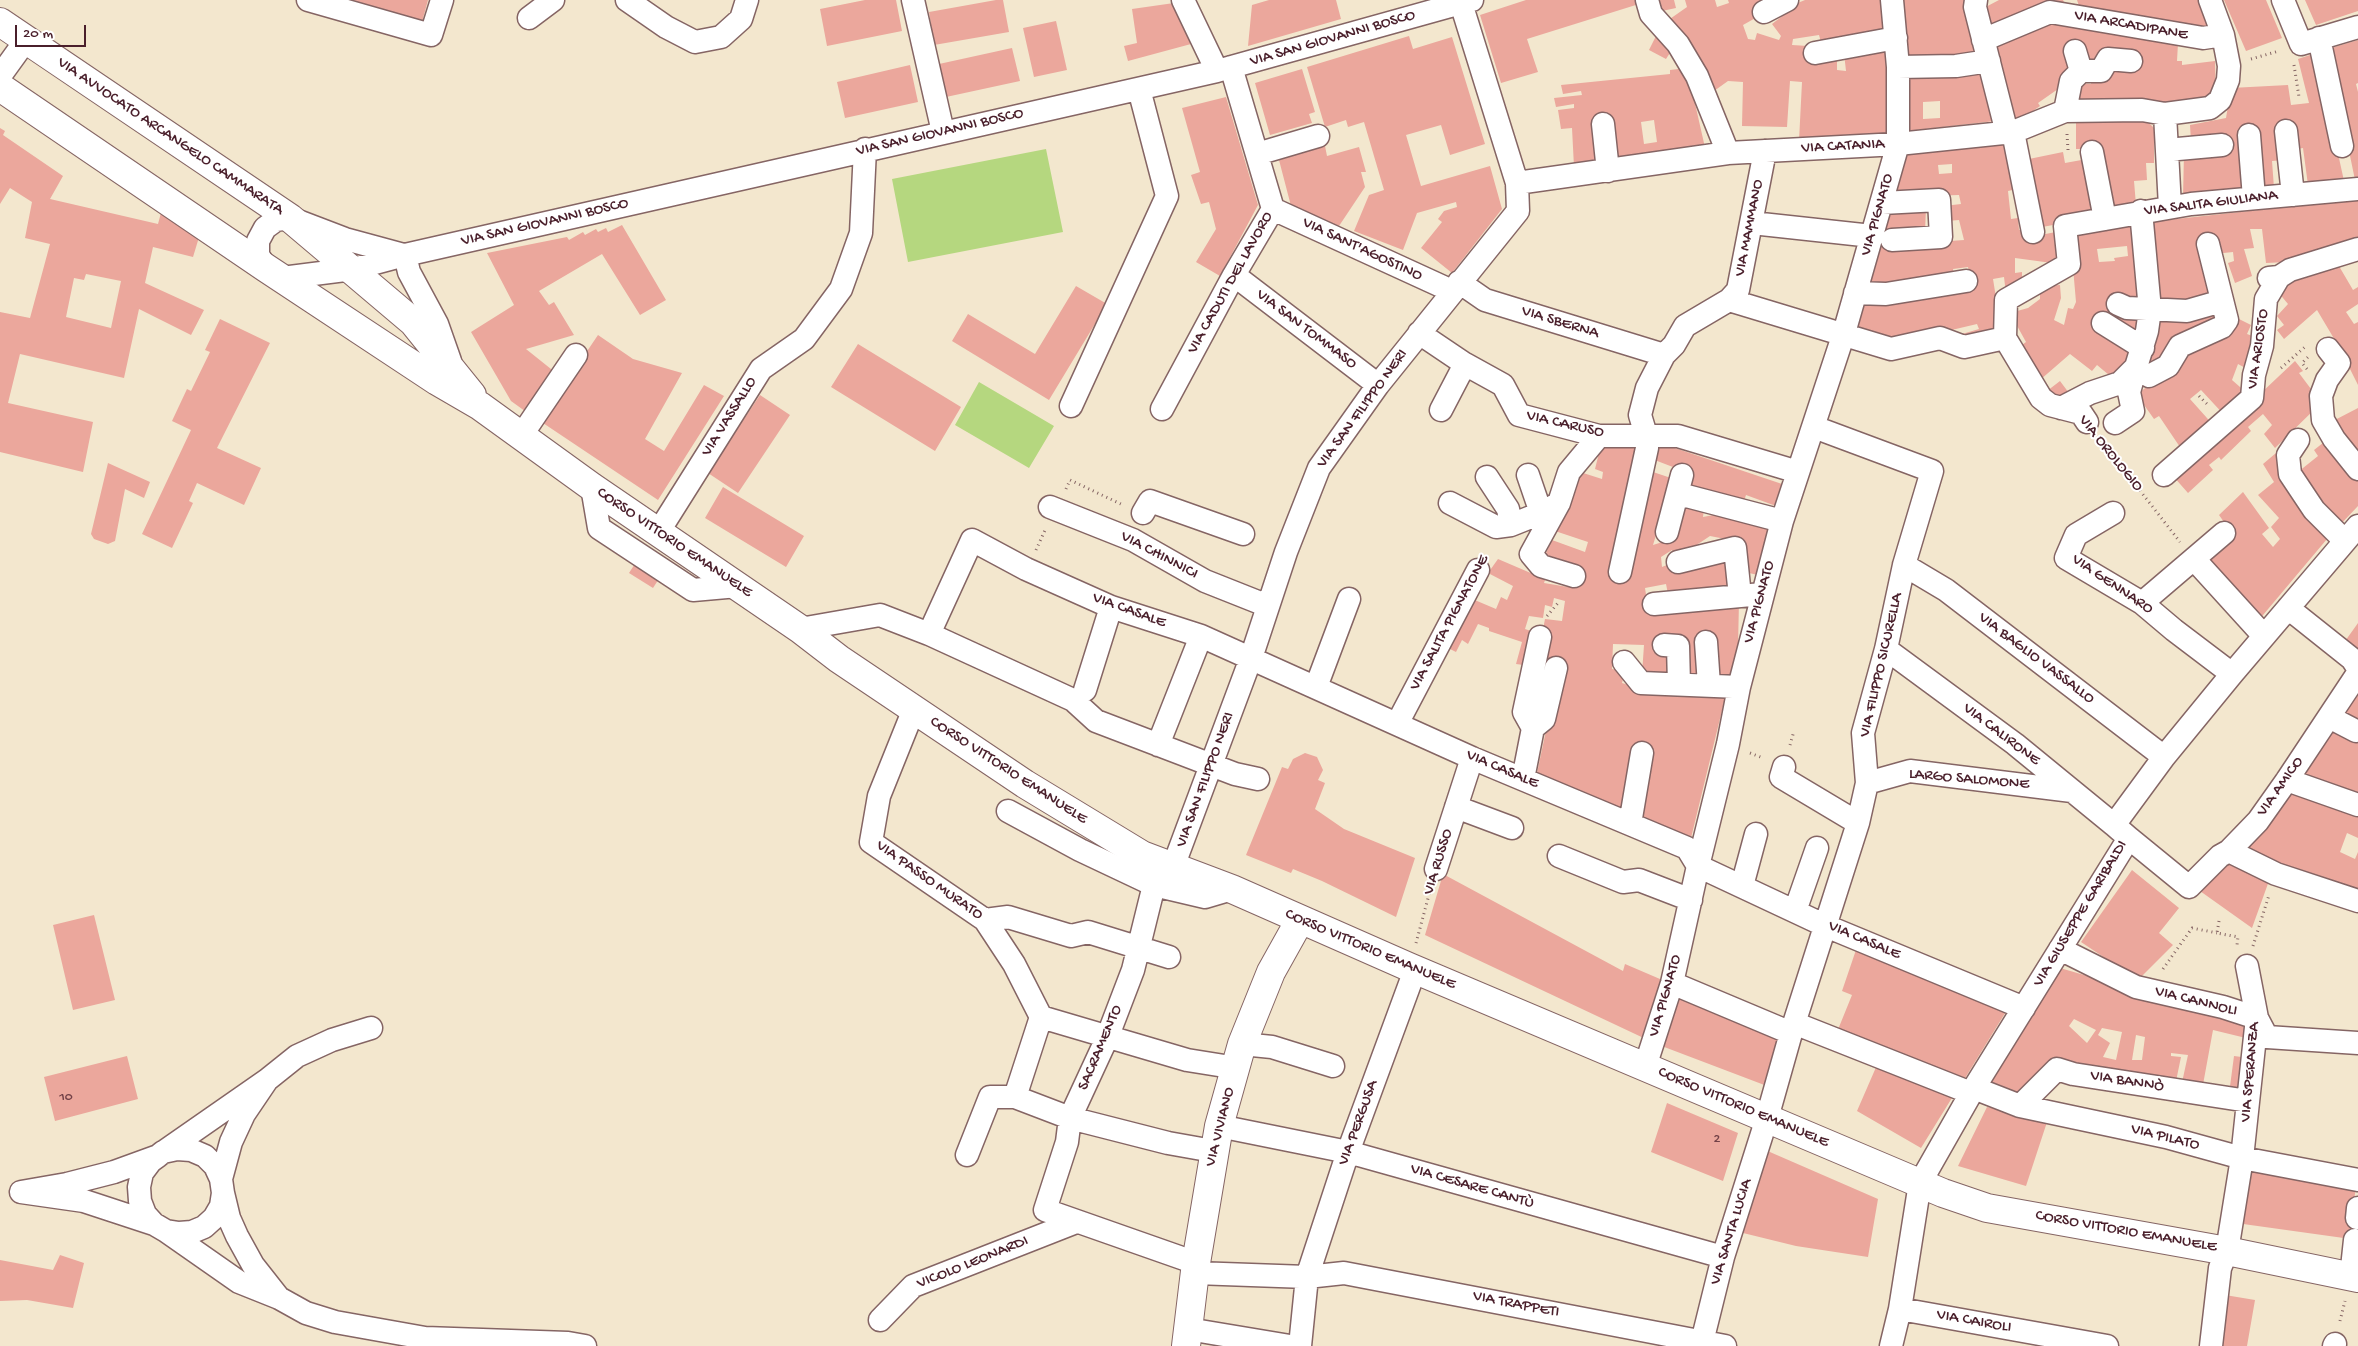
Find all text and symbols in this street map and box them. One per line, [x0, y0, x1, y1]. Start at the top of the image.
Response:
street label: VIA SAN GIOVANNI BOSCO [1248, 6, 1418, 72]
street label: VIA ARCADIPANE [2073, 7, 2189, 45]
scale bar [18, 15, 89, 47]
text: 20 m [23, 25, 53, 43]
street label: VIA AVVOCATO ARCANGELO CAMMARATA [53, 54, 287, 220]
street label: VIA SAN GIOVANNI BOSCO [855, 104, 1025, 162]
street label: VIA CATANIA [1801, 135, 1885, 159]
street label: VIA PIGNATO [1857, 172, 1899, 258]
street label: VIA MAMMANO [1731, 178, 1769, 278]
street label: VIA SALITA GIULIANA [2143, 186, 2279, 222]
street label: VIA SAN GIOVANNI BOSCO [460, 194, 630, 252]
street label: VIA CADUTI DEL LAVORO [1184, 209, 1278, 357]
street label: VIA SANT'AGOSTINO [1299, 214, 1425, 286]
street label: VIA SAN TOMMASO [1252, 286, 1360, 374]
street label: VIA SBERNA [1519, 302, 1601, 344]
street label: VIA ARIOSTO [2244, 308, 2274, 390]
street label: VIA SAN FILIPPO NERI [1313, 346, 1413, 472]
street label: VIA VASSALLO [698, 374, 762, 460]
street label: VIA CARUSO [1524, 407, 1606, 443]
street label: VIA OROLOGIO [2073, 412, 2147, 496]
street label: CORSO VITTORIO EMANUELE [592, 484, 756, 602]
street label: VIA CHINNICI [1117, 528, 1201, 584]
street label: VIA GENNARO [2068, 551, 2156, 619]
street label: VIA SALITA PIGNATONE [1406, 552, 1494, 694]
street label: VIA PIGNATO [1740, 559, 1780, 645]
street label: VIA CASALE [1090, 589, 1168, 633]
street label: VIA FILIPPO SICURELLA [1856, 591, 1908, 739]
street label: VIA BAGLIO VASSALLO [1974, 609, 2098, 709]
street label: VIA CALIRONE [1958, 700, 2044, 770]
street label: VIA SAN FILIPPO NERI [1173, 710, 1239, 850]
street label: CORSO VITTORIO EMANUELE [926, 713, 1090, 829]
street label: VIA CASALE [1463, 746, 1541, 794]
street label: VIA AMICO [2253, 753, 2309, 821]
street label: LARGO SALOMONE [1908, 765, 2030, 795]
street label: VIA RUSSO [1420, 827, 1458, 897]
street label: VIA PASSO MURATO [872, 837, 986, 925]
street label: VIA GIUSEPPE GARIBALDI [2030, 837, 2132, 991]
street label: CORSO VITTORIO EMANUELE [1282, 905, 1458, 995]
street label: VIA CASALE [1825, 917, 1903, 965]
street label: VIA PIGNATO [1645, 953, 1687, 1039]
street label: VIA CANNOLI [2153, 982, 2239, 1022]
street label: SACRAMENTO [1074, 1003, 1128, 1093]
street label: VIA SPERANZA [2237, 1021, 2265, 1123]
street label: CORSO VITTORIO EMANUELE [1655, 1063, 1831, 1153]
street label: VIA BANNÒ [2089, 1067, 2165, 1097]
street label: VIA PERGUSA [1335, 1078, 1383, 1168]
street label: VIA VIVIANO [1202, 1085, 1240, 1169]
house number: 10 [59, 1090, 73, 1106]
street label: VIA PILATO [2129, 1120, 2201, 1156]
house number: 2 [1714, 1132, 1720, 1148]
street label: VIA CESARE CANTÙ [1408, 1160, 1536, 1214]
street label: VIA SANTA LUCIA [1707, 1177, 1757, 1287]
street label: CORSO VITTORIO EMANUELE [2034, 1207, 2218, 1257]
street label: VICOLO LEONARDI [915, 1232, 1031, 1294]
street label: VIA TRAPPETI [1471, 1287, 1561, 1323]
street label: VIA CAIROLI [1935, 1306, 2013, 1338]

